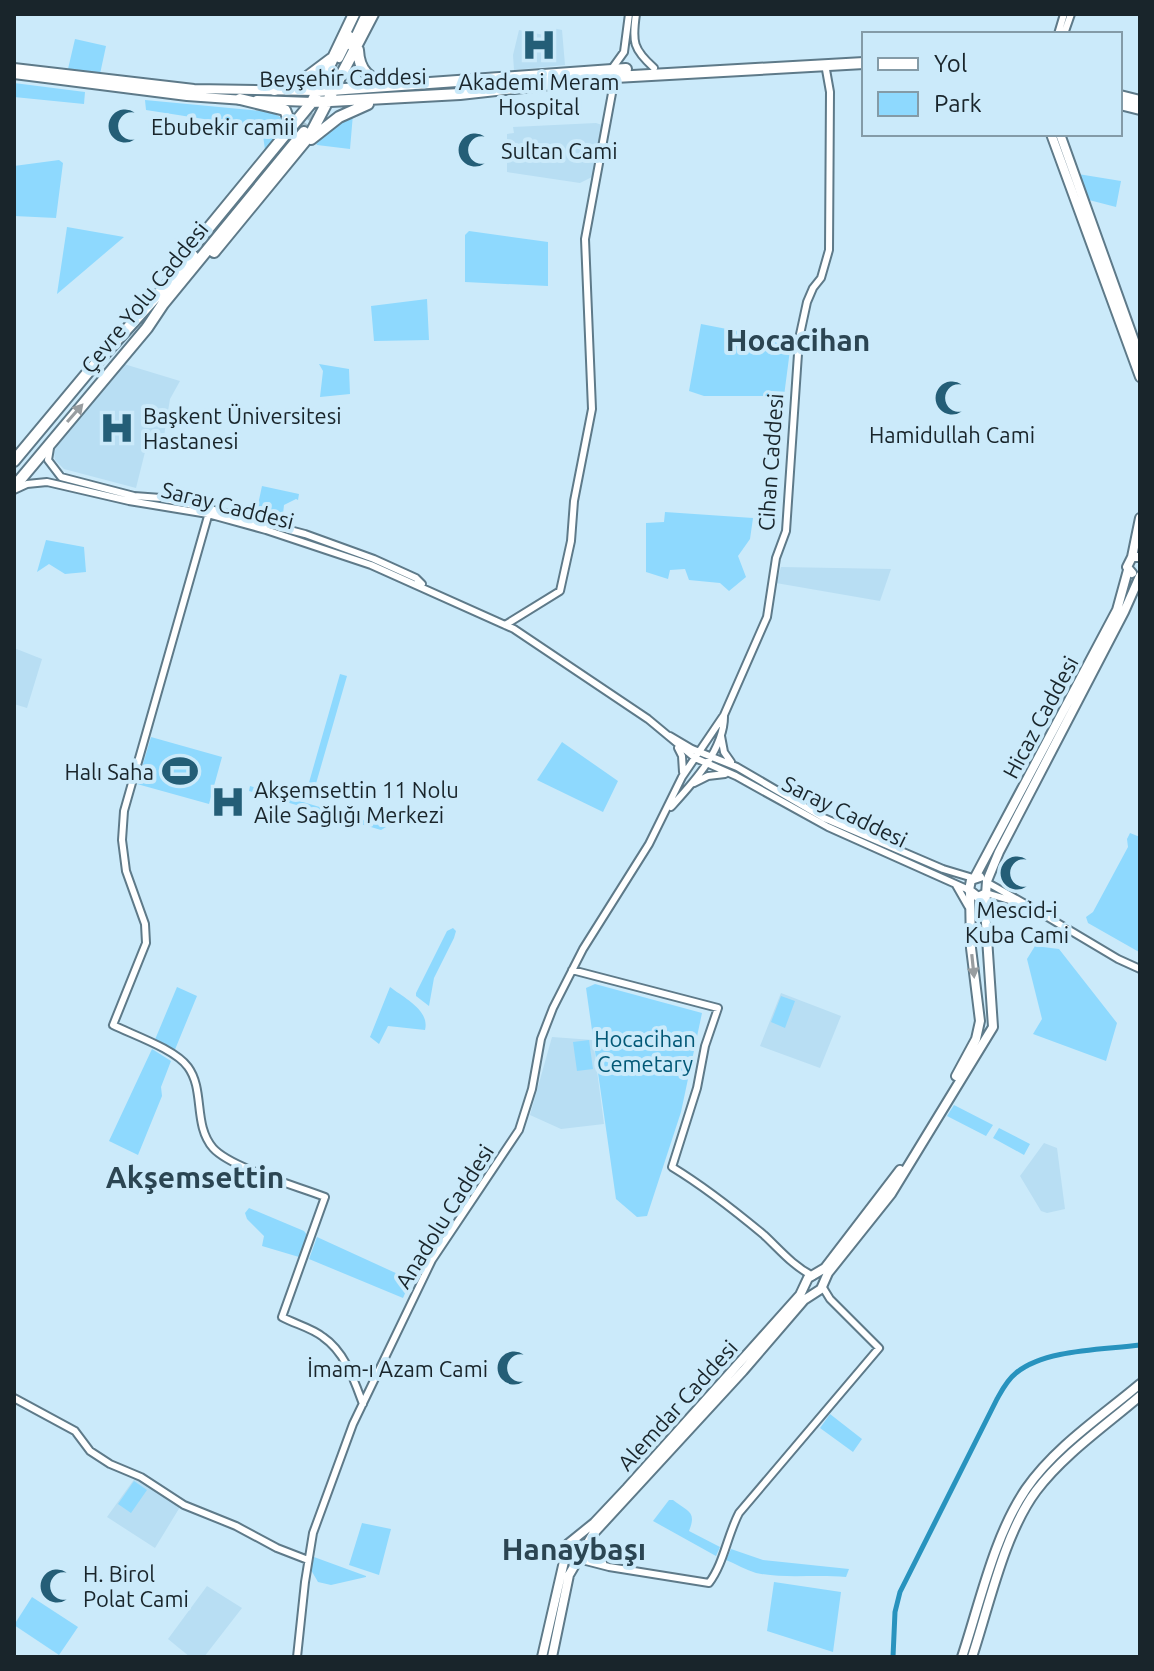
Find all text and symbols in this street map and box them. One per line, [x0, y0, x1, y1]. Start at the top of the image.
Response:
hospital icon: Akademi Meram Hospital [520, 26, 558, 64]
legend [862, 32, 1122, 136]
text: Yol [934, 50, 967, 77]
street label: Beyşehir Caddesi [259, 63, 427, 91]
place label: Akademi Meram Hospital [459, 69, 619, 119]
text: Park [934, 90, 982, 117]
mosque icon: Ebubekir camii [106, 107, 144, 145]
place label: Ebubekir camii [151, 114, 295, 139]
mosque icon: Sultan Cami [456, 131, 494, 169]
place label: Sultan Cami [501, 138, 618, 163]
street label: Çevre Yolu Caddesi [75, 216, 213, 378]
district label: Hocacihan [726, 323, 870, 357]
mosque icon: Hamidullah Cami [933, 379, 971, 417]
street label: Cihan Caddesi [753, 392, 787, 532]
one-way arrow [66, 403, 83, 423]
place label: Başkent Üniversitesi Hastanesi [143, 403, 342, 453]
hospital icon: Başkent Üniversitesi Hastanesi [98, 409, 136, 447]
place label: Hamidullah Cami [869, 422, 1035, 447]
street label: Saray Caddesi [159, 476, 297, 534]
street label: Hicaz Caddesi [997, 652, 1083, 782]
sports icon: Halı Saha [161, 752, 199, 790]
place label: Halı Saha [64, 759, 154, 784]
street label: Saray Caddesi [779, 770, 911, 852]
place label: Akşemsettin 11 Nolu Aile Sağlığı Merkezi [254, 777, 459, 827]
hospital icon: Akşemsettin 11 Nolu Aile Sağlığı Merkezi [209, 783, 247, 821]
mosque icon: Mescid-i Kuba Cami [998, 854, 1036, 892]
place label: Mescid-i Kuba Cami [965, 897, 1069, 947]
one-way arrow [966, 954, 979, 979]
park label: Hocacihan Cemetary [594, 1026, 696, 1076]
street label: Anadolu Caddesi [390, 1139, 498, 1293]
district label: Akşemsettin [106, 1160, 284, 1194]
street label: Alemdar Caddesi [612, 1335, 742, 1475]
mosque icon: İmam-ı Azam Cami [495, 1349, 533, 1387]
place label: İmam-ı Azam Cami [307, 1356, 488, 1381]
district label: Hanaybaşı [502, 1532, 646, 1566]
place label: H. Birol Polat Cami [83, 1561, 189, 1611]
mosque icon: H. Birol Polat Cami [38, 1567, 76, 1605]

